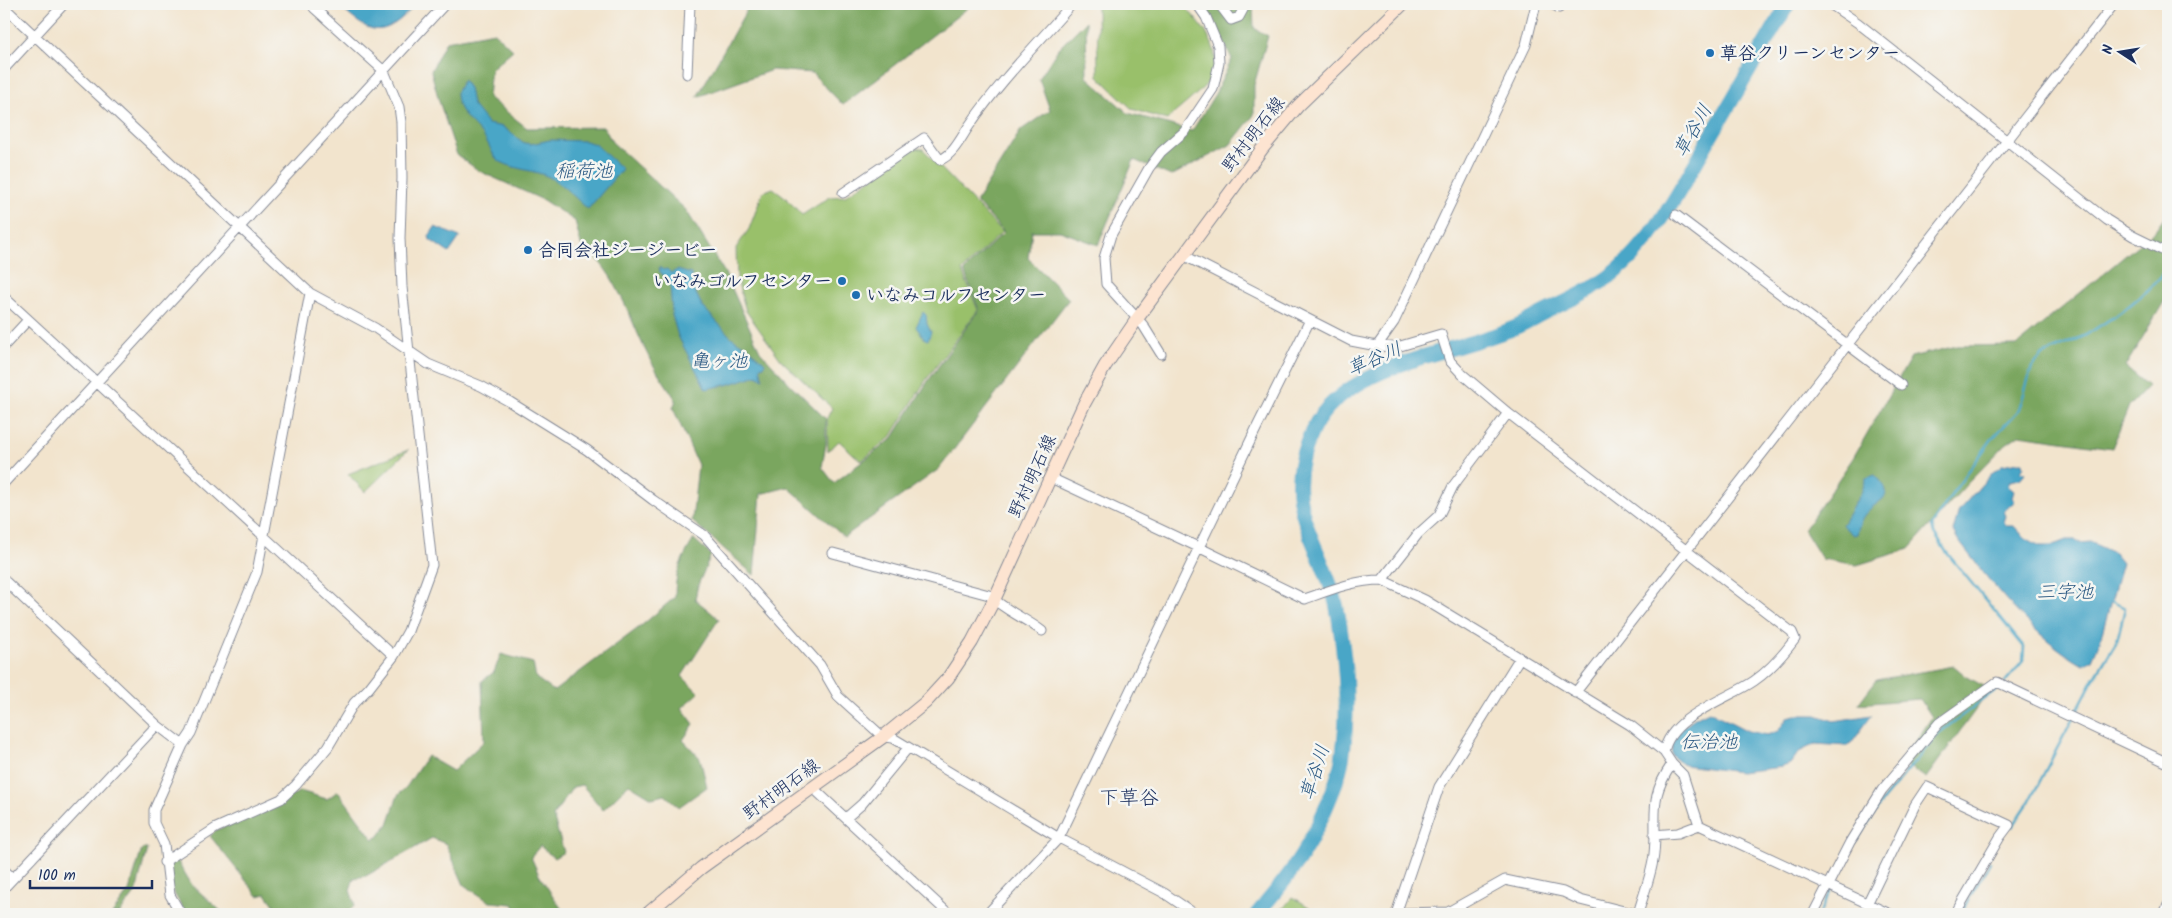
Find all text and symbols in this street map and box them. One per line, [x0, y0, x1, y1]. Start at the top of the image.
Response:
north arrow [2094, 28, 2144, 78]
place label: 草谷クリーンセンター [1720, 40, 1900, 69]
text: N [2097, 43, 2120, 56]
marker: 草谷クリーンセンター [1704, 47, 1716, 59]
street label: 野村明石線 [1215, 91, 1293, 179]
water label: 草谷川 [1666, 99, 1721, 163]
water label: 稲荷池 [555, 157, 613, 187]
place label: 合同会社ジージービー [538, 237, 717, 266]
marker: 合同会社ジージービー [522, 244, 534, 256]
place label: いなみゴルフセンター [653, 268, 832, 297]
marker: いなみゴルフセンター [836, 275, 848, 287]
place label: いなみコルフセンター [866, 282, 1046, 311]
marker: いなみコルフセンター [850, 289, 862, 301]
water label: 草谷川 [1343, 335, 1407, 385]
water label: 亀ヶ池 [690, 347, 748, 377]
street label: 野村明石線 [1001, 430, 1066, 524]
water label: 三字池 [2036, 578, 2094, 608]
water label: 伝治池 [1680, 728, 1738, 758]
water label: 草谷川 [1293, 741, 1339, 804]
street label: 野村明石線 [737, 752, 827, 828]
district label: 下草谷 [1099, 783, 1159, 815]
scale bar [30, 858, 152, 890]
text: 100 m [38, 864, 76, 888]

